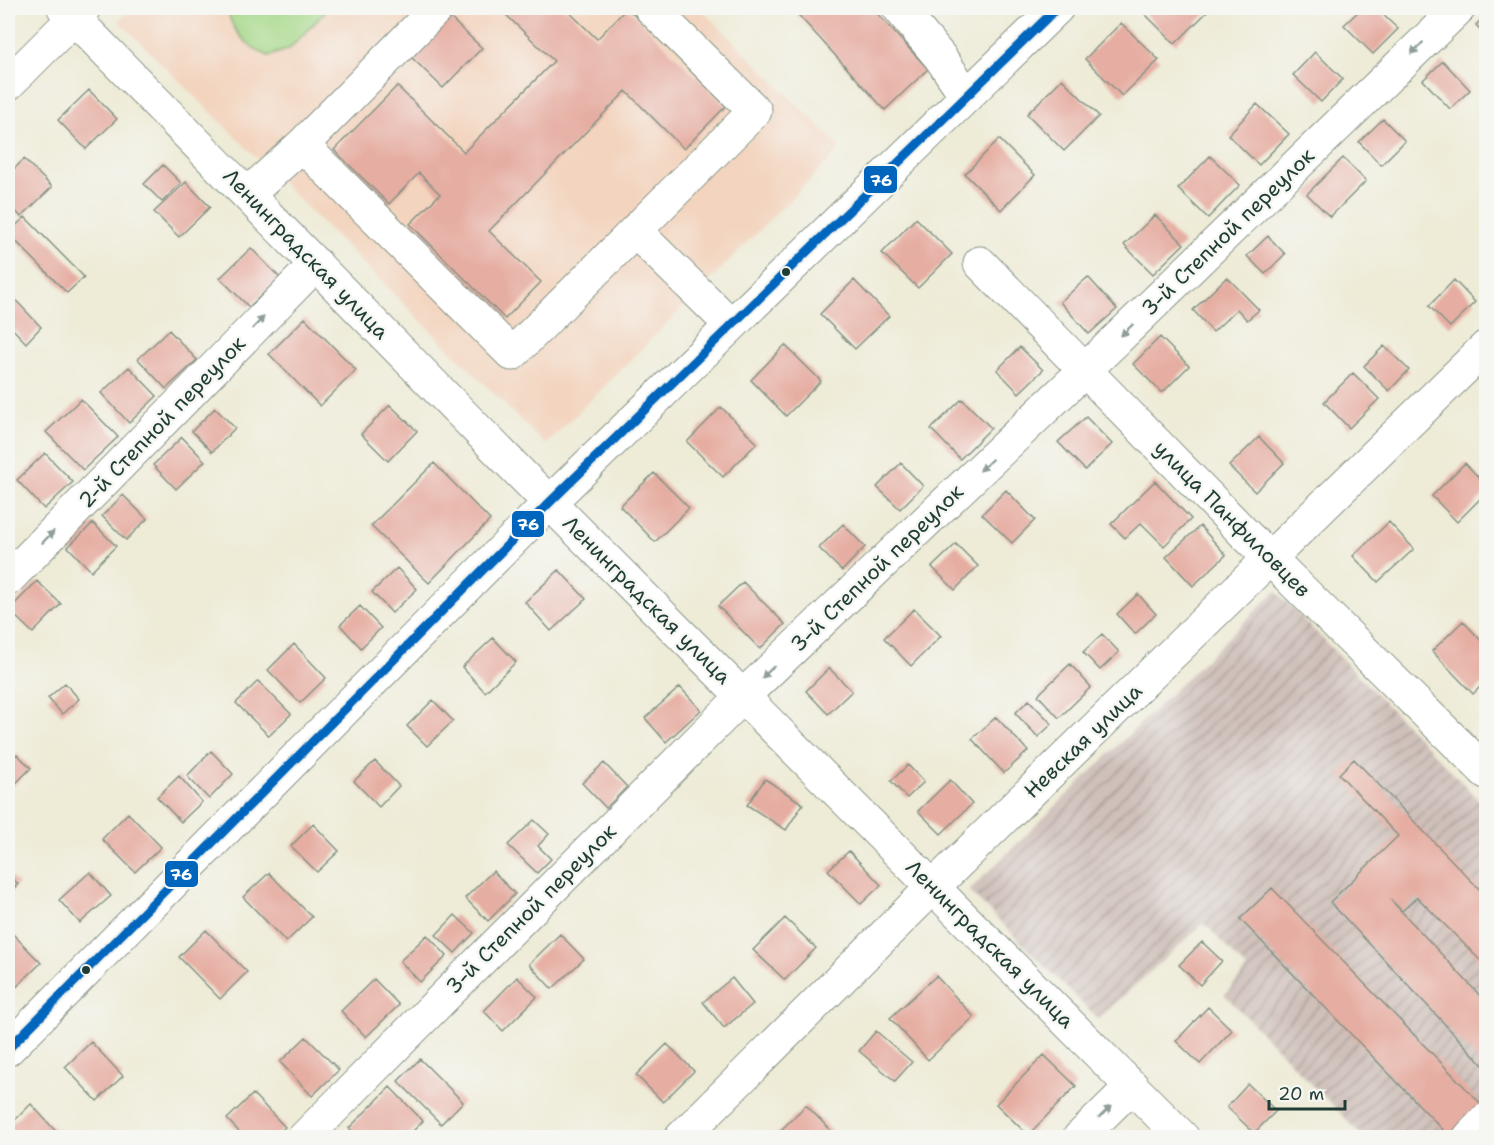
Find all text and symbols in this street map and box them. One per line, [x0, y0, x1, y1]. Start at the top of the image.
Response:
one-way arrow [1411, 41, 1425, 55]
street label: 3-й Степной переулок [1136, 142, 1320, 322]
street label: Ленинградская улица [217, 162, 395, 346]
line badge: 76 [863, 165, 898, 194]
text: 76 [870, 170, 892, 191]
unlabelled marker [780, 266, 792, 278]
one-way arrow [251, 317, 265, 331]
one-way arrow [1119, 323, 1134, 337]
street label: 2-й Степной переулок [72, 330, 252, 514]
street label: улица Панфиловцев [1147, 434, 1317, 604]
one-way arrow [978, 458, 993, 472]
street label: 3-й Степной переулок [785, 478, 969, 658]
line badge: 76 [511, 510, 545, 538]
street label: Ленинградская улица [557, 510, 737, 690]
text: 76 [517, 514, 539, 535]
one-way arrow [41, 531, 55, 545]
one-way arrow [762, 664, 776, 678]
street label: Невская улица [1018, 677, 1148, 805]
street label: 3-й Степной переулок [440, 818, 622, 1000]
street label: Ленинградская улица [900, 854, 1080, 1034]
line badge: 76 [164, 860, 199, 888]
text: 76 [170, 864, 192, 885]
unlabelled marker [80, 964, 92, 976]
scale bar [1269, 1073, 1346, 1111]
text: 20 m [1278, 1082, 1324, 1106]
one-way arrow [1098, 1105, 1112, 1119]

